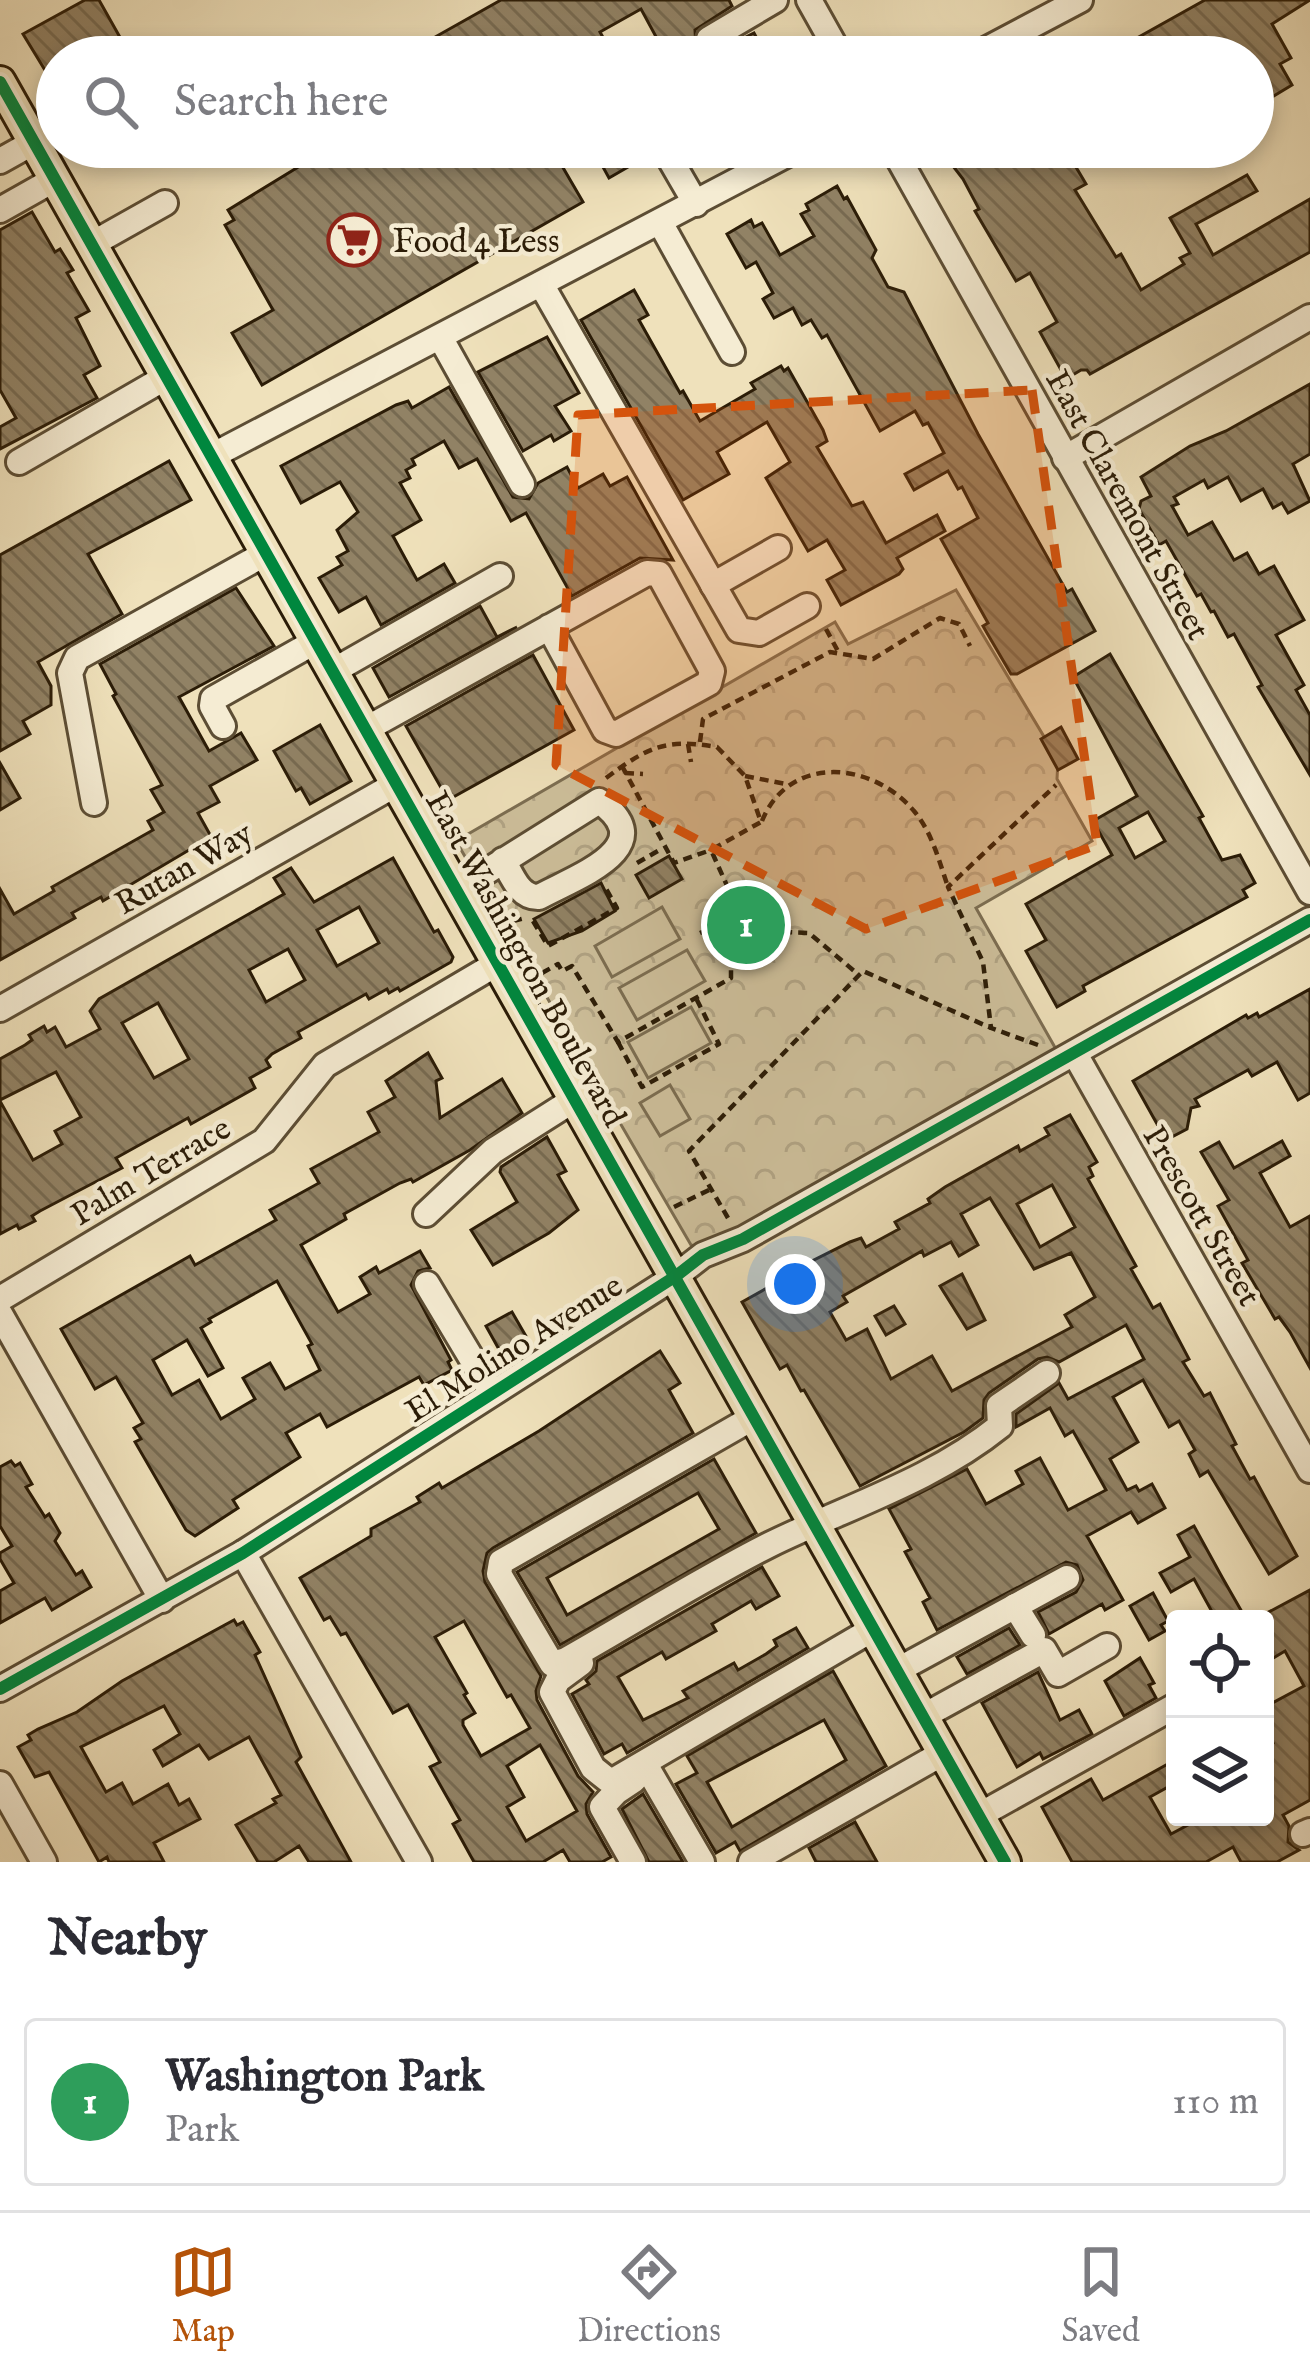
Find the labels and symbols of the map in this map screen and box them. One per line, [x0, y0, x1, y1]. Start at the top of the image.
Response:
supermarket icon: Food 4 Less [326, 212, 382, 268]
place label: Food 4 Less [393, 222, 560, 264]
street label: East Claremont Street [1035, 363, 1218, 648]
street label: East Washington Boulevard [415, 784, 634, 1135]
street label: Rutan Way [108, 813, 261, 926]
pin: 1 [707, 880, 785, 970]
street label: Palm Terrace [64, 1108, 239, 1237]
street label: Prescott Street [1132, 1119, 1269, 1314]
your location [765, 1254, 825, 1314]
street label: El Molino Avenue [398, 1266, 631, 1433]

